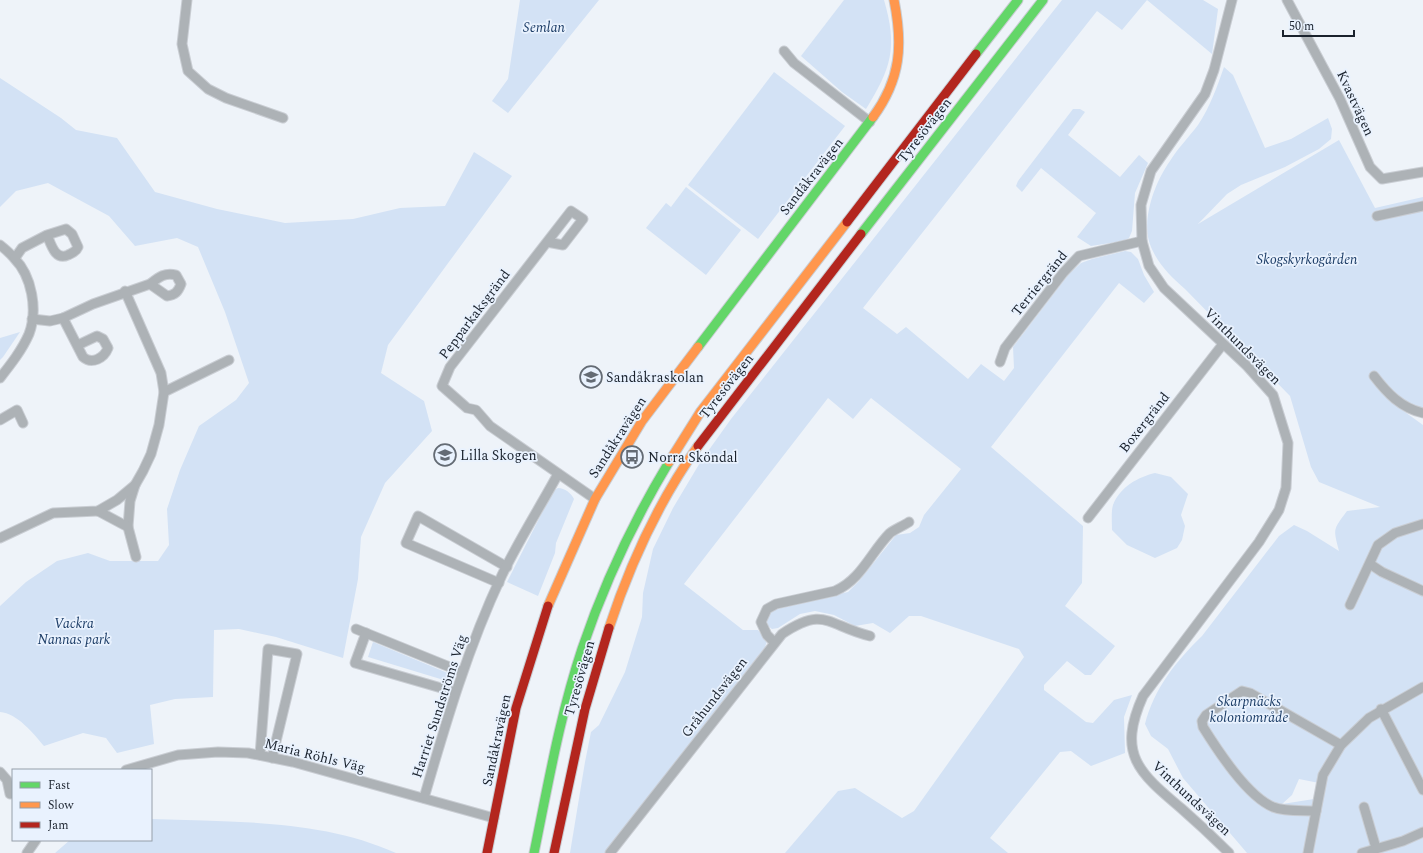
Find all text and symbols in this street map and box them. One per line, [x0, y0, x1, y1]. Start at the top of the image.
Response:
scale bar [1283, 12, 1354, 38]
park label: Semlan [523, 17, 566, 38]
text: 50 m [1289, 17, 1314, 36]
street label: Kvastvägen [1331, 67, 1380, 139]
street label: Tyresövägen [892, 93, 957, 168]
street label: Sandåkravägen [774, 133, 848, 220]
street label: Terriergränd [1006, 246, 1073, 321]
park label: Skogskyrkogården [1256, 249, 1358, 270]
street label: Pepparkaksgränd [434, 265, 515, 364]
street label: Vinthundsvägen [1199, 303, 1286, 390]
street label: Tyresövägen [694, 349, 759, 424]
school or university icon: Sandåkraskolan [578, 364, 604, 390]
place label: Sandåkraskolan [606, 367, 704, 388]
street label: Boxergränd [1114, 387, 1175, 457]
street label: Sandåkravägen [583, 392, 652, 482]
school or university icon: Lilla Skogen [432, 442, 458, 468]
bus stop icon: Norra Sköndal [619, 444, 645, 470]
place label: Lilla Skogen [460, 445, 537, 466]
place label: Norra Sköndal [648, 447, 738, 468]
park label: Vackra Nannas park [38, 613, 111, 650]
street label: Harriet Sundströms Väg [406, 632, 473, 781]
street label: Tyresövägen [559, 638, 600, 719]
street label: Gråhundsvägen [676, 653, 753, 742]
park label: Skarpnäcks koloniområde [1210, 691, 1288, 728]
street label: Sandåkravägen [476, 692, 516, 788]
street label: Maria Röhls Väg [262, 733, 368, 778]
street label: Vinthundsvägen [1147, 756, 1236, 841]
legend [12, 769, 152, 841]
text: Fast [48, 776, 70, 795]
text: Slow [48, 796, 74, 815]
text: Jam [48, 816, 69, 835]

